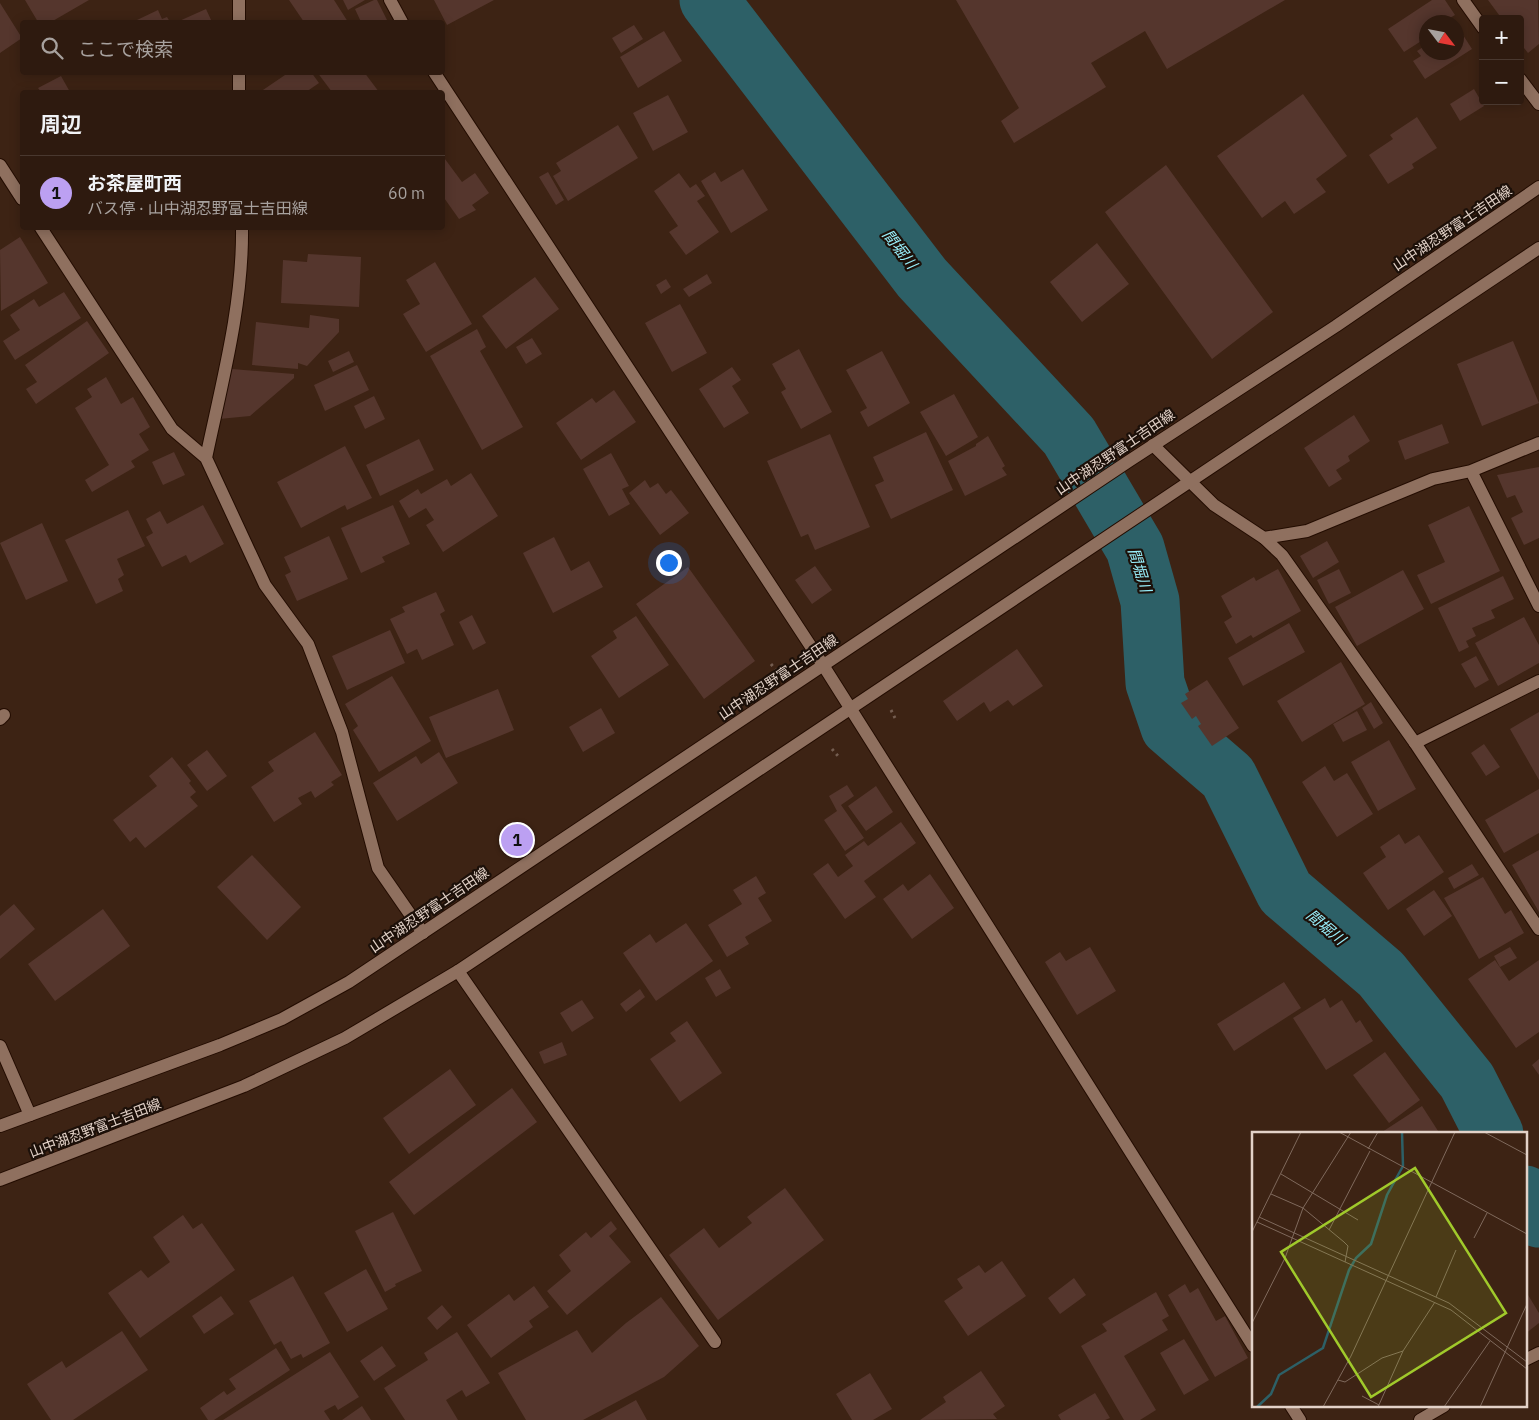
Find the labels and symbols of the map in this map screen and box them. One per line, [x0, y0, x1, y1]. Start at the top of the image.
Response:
north arrow [1419, 15, 1464, 60]
street label: 山中湖忍野富士吉田線 [1389, 181, 1515, 275]
water label: 間堀川 [879, 225, 923, 274]
street label: 山中湖忍野富士吉田線 [1052, 405, 1178, 499]
water label: 間堀川 [1124, 546, 1156, 596]
your location [656, 550, 682, 576]
street label: 山中湖忍野富士吉田線 [715, 630, 841, 724]
pin: 1 [501, 821, 533, 859]
street label: 山中湖忍野富士吉田線 [366, 863, 492, 957]
water label: 間堀川 [1303, 905, 1351, 950]
street label: 山中湖忍野富士吉田線 [26, 1095, 164, 1161]
inset map [1252, 1132, 1526, 1408]

